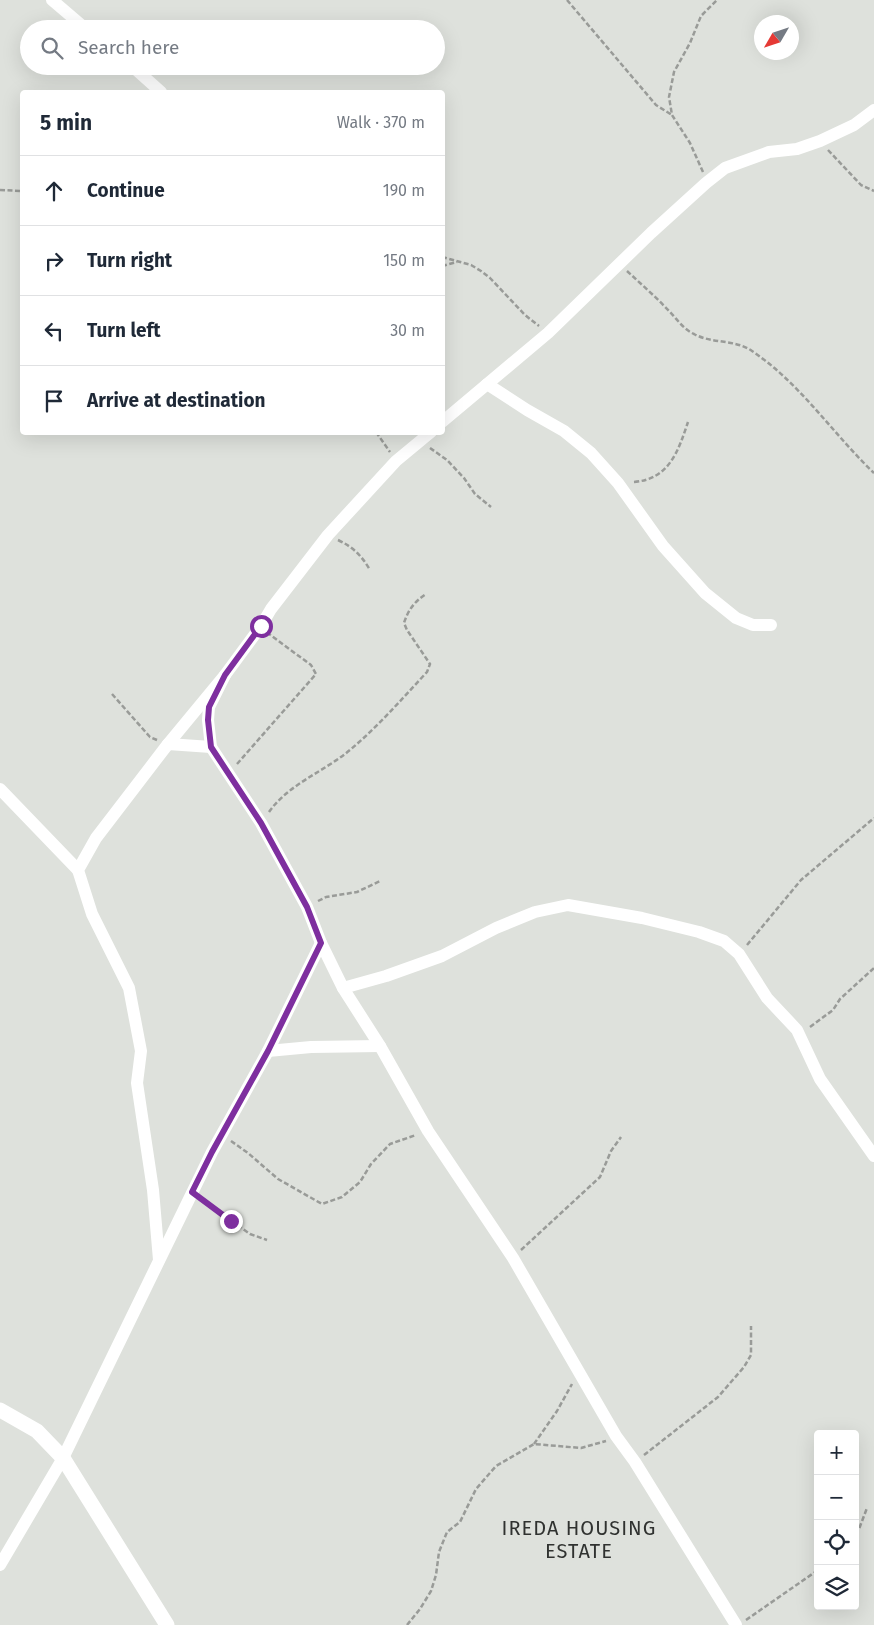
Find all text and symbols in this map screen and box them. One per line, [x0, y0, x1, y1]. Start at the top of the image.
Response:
north arrow [754, 15, 799, 60]
search box [20, 20, 445, 75]
icon: search [38, 34, 66, 62]
text: Search here [78, 36, 179, 59]
text: 5 min [40, 110, 92, 136]
text: Walk · 370 m [337, 113, 425, 132]
icon: ahead [40, 177, 68, 205]
text: Continue [87, 179, 165, 202]
text: 190 m [383, 181, 425, 200]
icon: right [40, 247, 68, 275]
text: Turn right [87, 249, 172, 272]
text: 150 m [383, 251, 425, 270]
icon: left [40, 317, 68, 345]
text: Turn left [87, 319, 161, 342]
text: 30 m [390, 321, 425, 340]
icon: arrive [40, 387, 68, 415]
text: Arrive at destination [87, 389, 266, 412]
route start [250, 615, 273, 638]
route end [220, 1210, 243, 1233]
map controls [814, 1430, 859, 1610]
button: + [814, 1430, 859, 1475]
button: − [814, 1475, 859, 1520]
district label: IREDA HOUSING ESTATE [502, 1516, 656, 1563]
button: locate [814, 1520, 859, 1565]
button: layers [814, 1565, 859, 1610]

